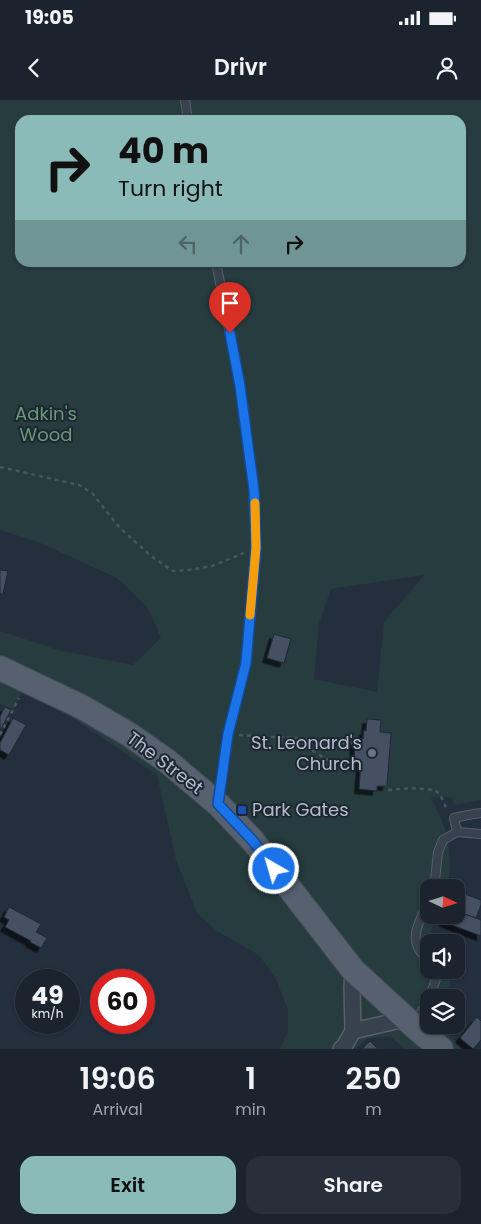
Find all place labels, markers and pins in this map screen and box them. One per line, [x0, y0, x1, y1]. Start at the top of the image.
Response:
pin [209, 282, 251, 333]
place label: St. Leonard's Church [251, 730, 362, 776]
marker: St. Leonard's Church [366, 747, 378, 759]
place label: Park Gates [252, 797, 349, 822]
marker: Park Gates [236, 804, 248, 816]

